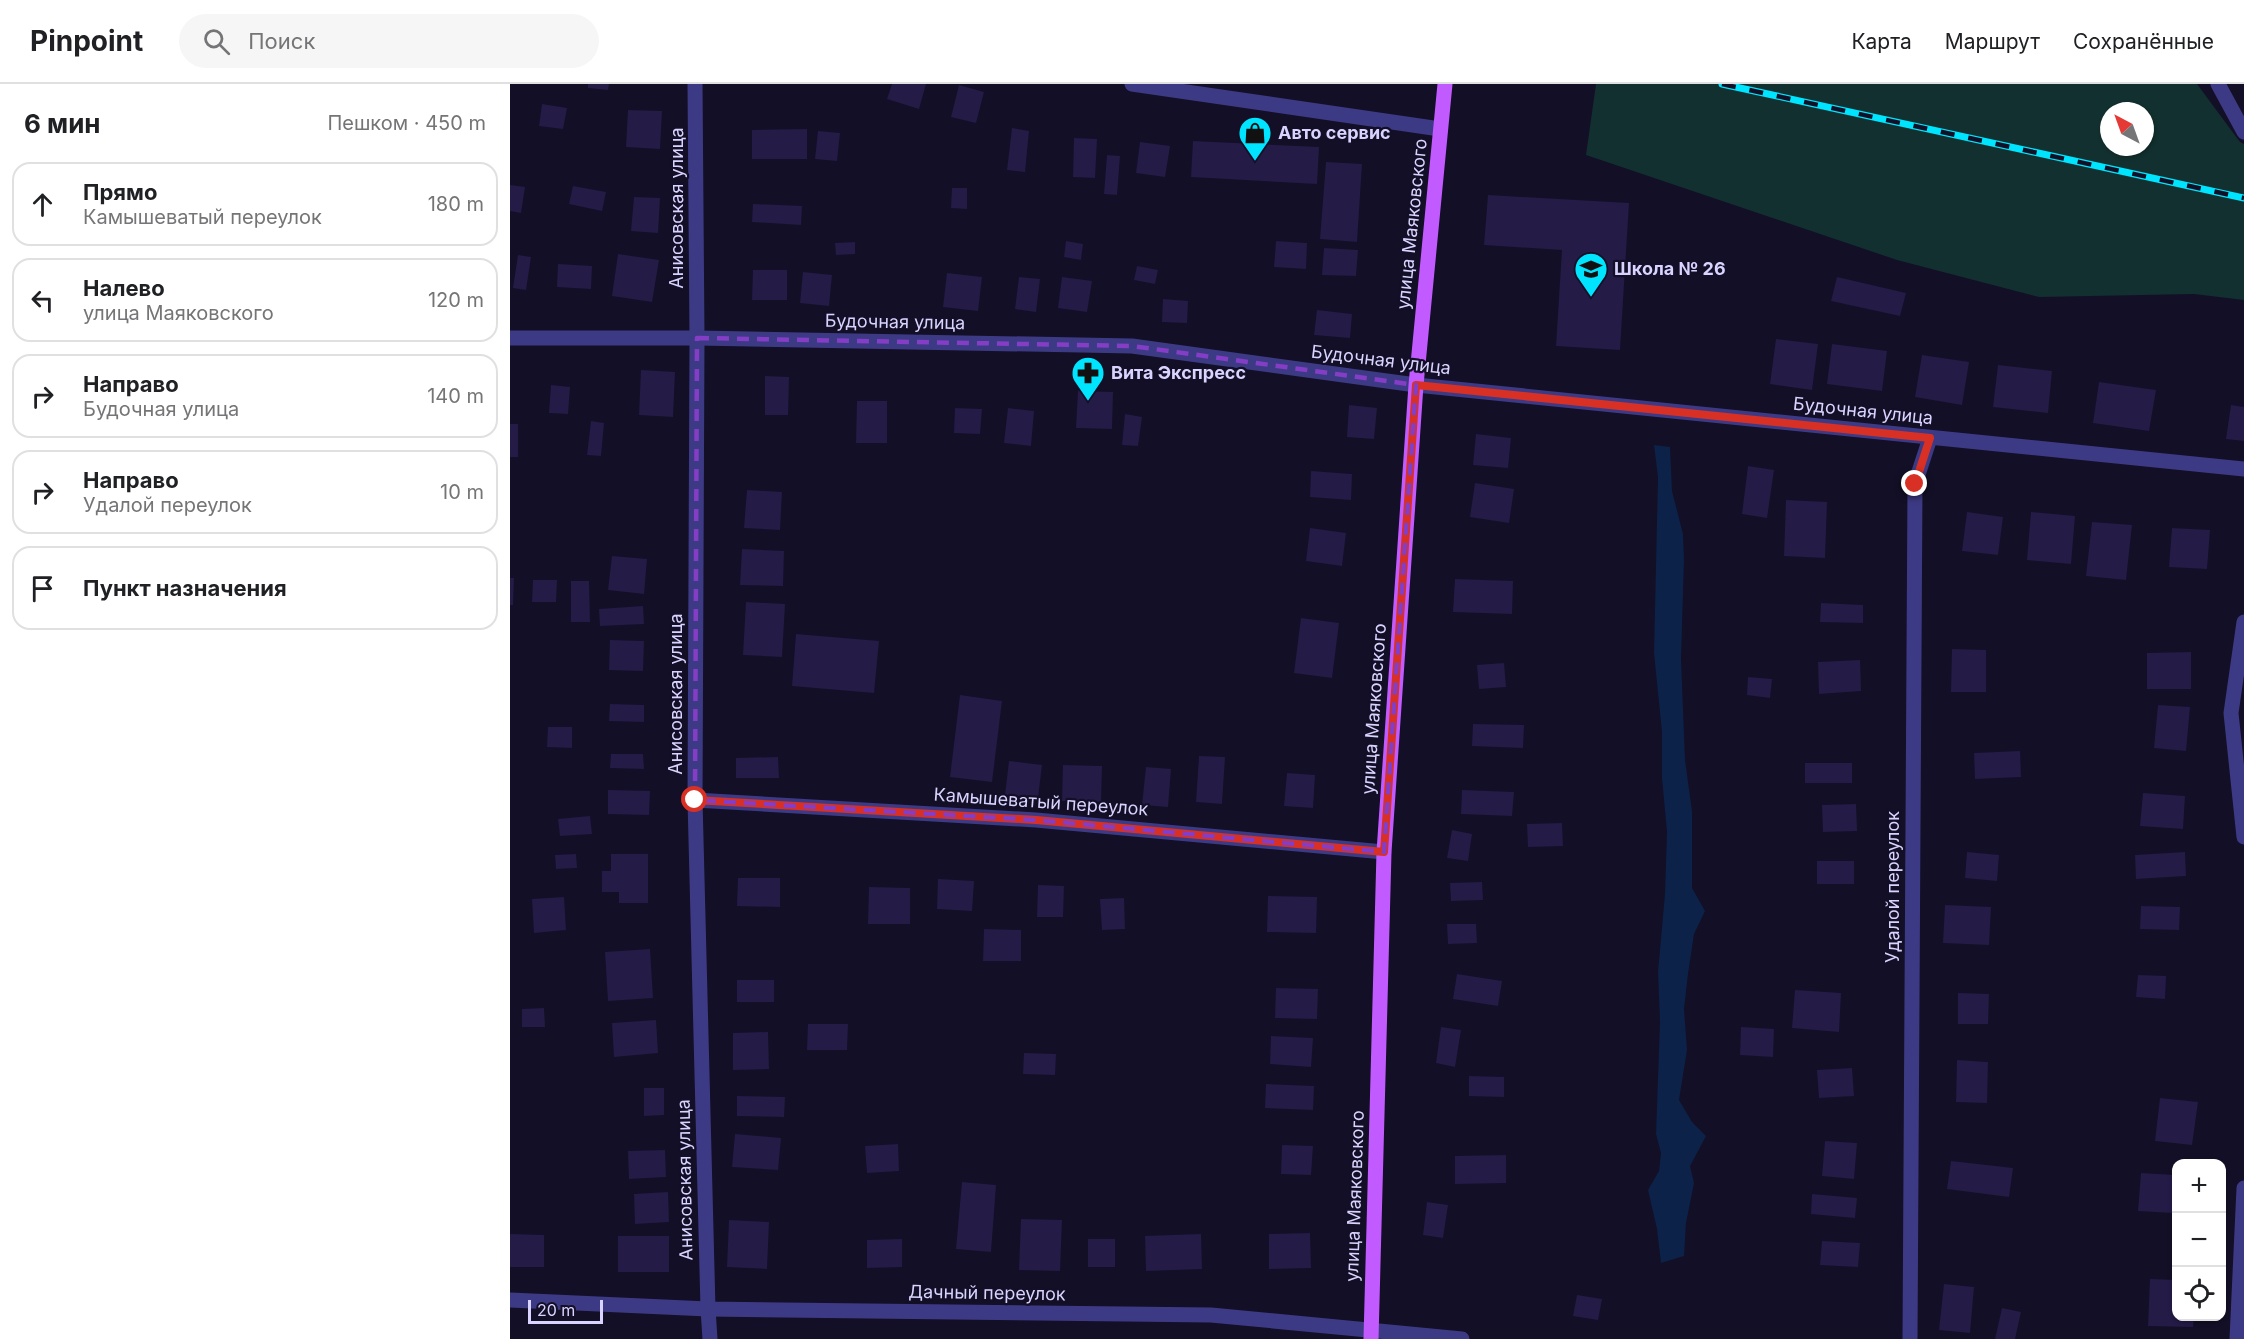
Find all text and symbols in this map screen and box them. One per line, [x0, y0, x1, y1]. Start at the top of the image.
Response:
search box [179, 14, 599, 68]
text: Pinpoint [30, 24, 143, 58]
icon: search [200, 25, 233, 58]
text: Поиск [248, 28, 315, 54]
text: Карта [1851, 29, 1912, 54]
text: Маршрут [1945, 29, 2040, 54]
text: Сохранённые [2073, 29, 2214, 54]
north arrow [2100, 102, 2154, 156]
text: 6 мин [24, 108, 101, 139]
text: Пешком · 450 m [327, 111, 486, 135]
shop icon: Авто сервис [1237, 115, 1273, 162]
place label: Авто сервис [1278, 122, 1391, 143]
street label: Анисовская улица [666, 127, 687, 289]
street label: улица Маяковского [1392, 137, 1431, 310]
text: Прямо [83, 179, 157, 205]
icon: ahead [26, 188, 59, 221]
text: 180 m [428, 192, 484, 216]
text: Камышеватый переулок [83, 205, 322, 229]
school or university icon: Школа № 26 [1573, 251, 1609, 298]
place label: Школа № 26 [1614, 258, 1726, 279]
text: Налево [83, 275, 165, 301]
icon: left [26, 284, 59, 317]
text: 120 m [428, 288, 484, 312]
text: улица Маяковского [83, 301, 274, 325]
street label: Будочная улица [825, 310, 965, 333]
street label: Будочная улица [1310, 341, 1452, 378]
pharmacy icon: Вита Экспресс [1070, 355, 1106, 402]
place label: Вита Экспресс [1111, 362, 1246, 383]
text: Направо [83, 371, 179, 397]
icon: right [26, 380, 59, 413]
text: 140 m [427, 384, 484, 408]
street label: Будочная улица [1792, 393, 1934, 428]
text: Будочная улица [83, 397, 239, 421]
text: Направо [83, 467, 179, 493]
route end [1901, 470, 1927, 496]
icon: right [26, 476, 59, 509]
text: 10 m [440, 480, 484, 504]
text: Удалой переулок [83, 493, 252, 517]
icon: arrive [26, 572, 59, 605]
text: Пункт назначения [83, 575, 287, 601]
street label: Анисовская улица [665, 613, 686, 775]
street label: улица Маяковского [1357, 623, 1390, 795]
street label: Камышеватый переулок [933, 784, 1149, 819]
route start [681, 786, 707, 812]
street label: Удалой переулок [1882, 811, 1903, 963]
street label: Анисовская улица [673, 1099, 696, 1261]
street label: улица Маяковского [1341, 1110, 1368, 1282]
map controls [2172, 1159, 2226, 1321]
button: + [2172, 1159, 2226, 1213]
button: − [2172, 1213, 2226, 1267]
button: locate [2172, 1267, 2226, 1321]
street label: Дачный переулок [908, 1281, 1066, 1304]
scale bar [528, 1297, 603, 1324]
text: 20 m [537, 1300, 575, 1320]

